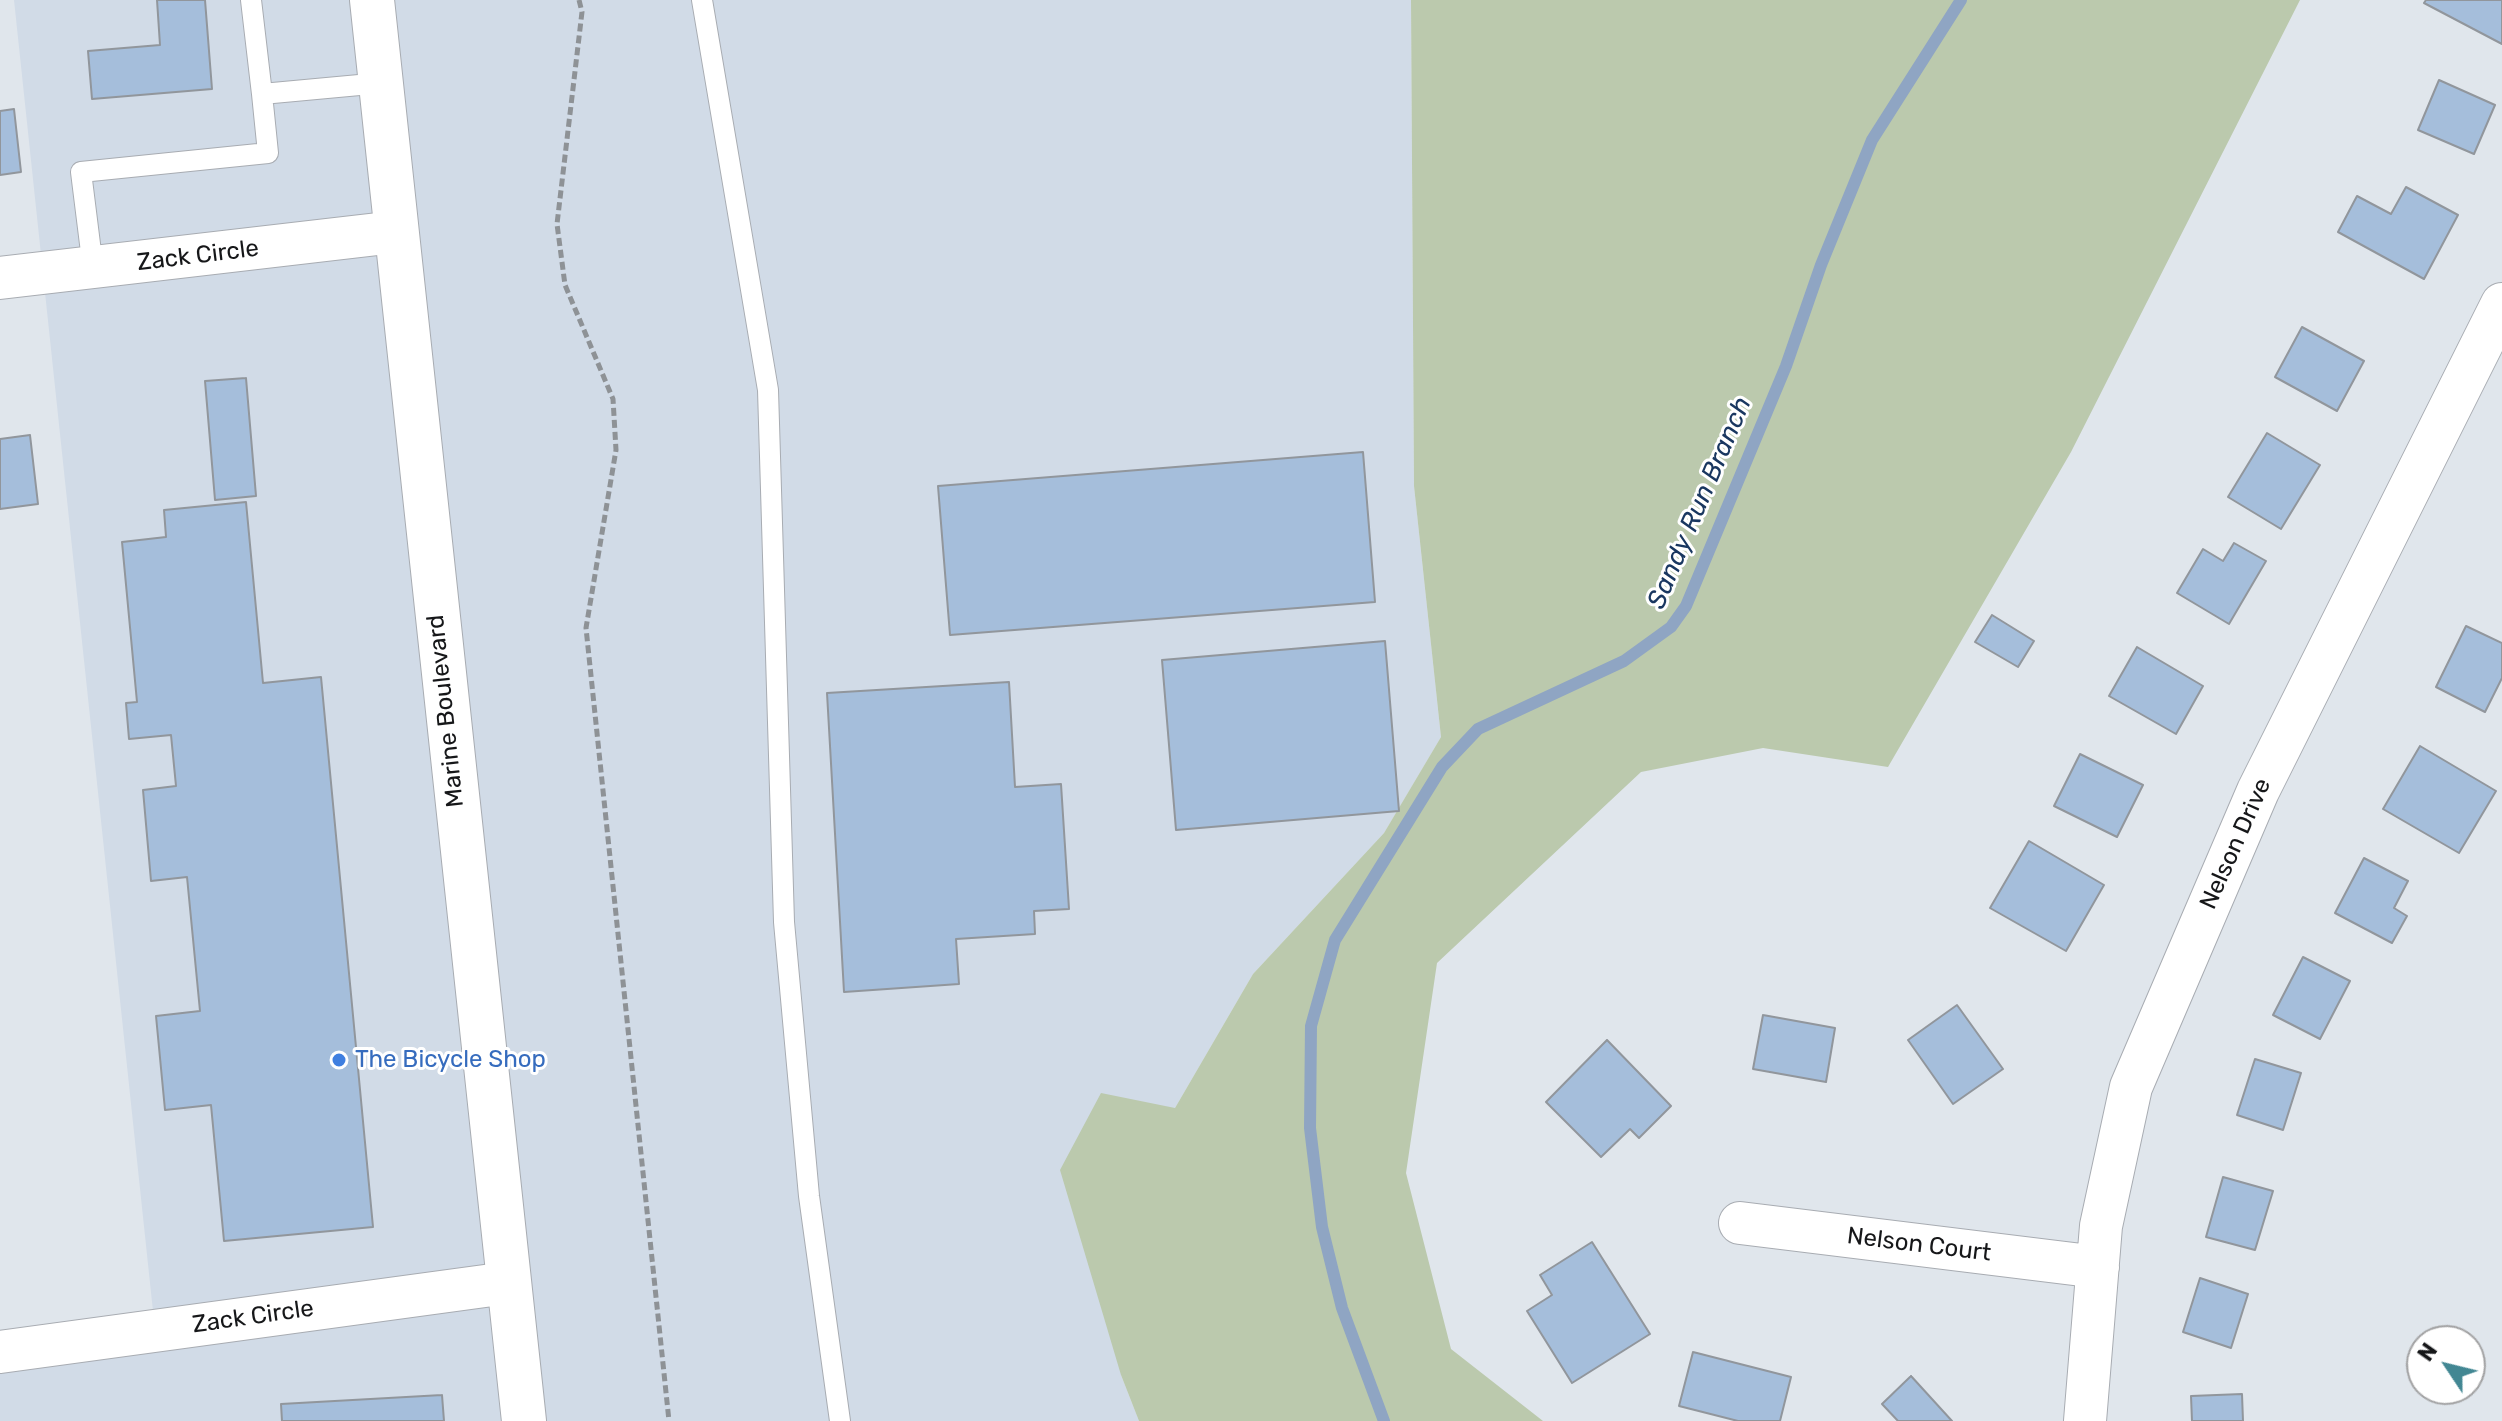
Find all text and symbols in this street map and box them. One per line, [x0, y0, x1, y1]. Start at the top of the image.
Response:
street label: Zack Circle [136, 234, 260, 278]
water label: Sandy Run Branch [1641, 392, 1759, 614]
street label: Marine Boulevard [422, 613, 470, 809]
street label: Nelson Drive [2194, 774, 2278, 914]
place label: The Bicycle Shop [355, 1046, 546, 1074]
marker: The Bicycle Shop [330, 1051, 348, 1069]
street label: Nelson Court [1845, 1222, 1993, 1268]
street label: Zack Circle [190, 1294, 316, 1340]
north arrow [2406, 1325, 2486, 1405]
text: N [2412, 1338, 2443, 1366]

